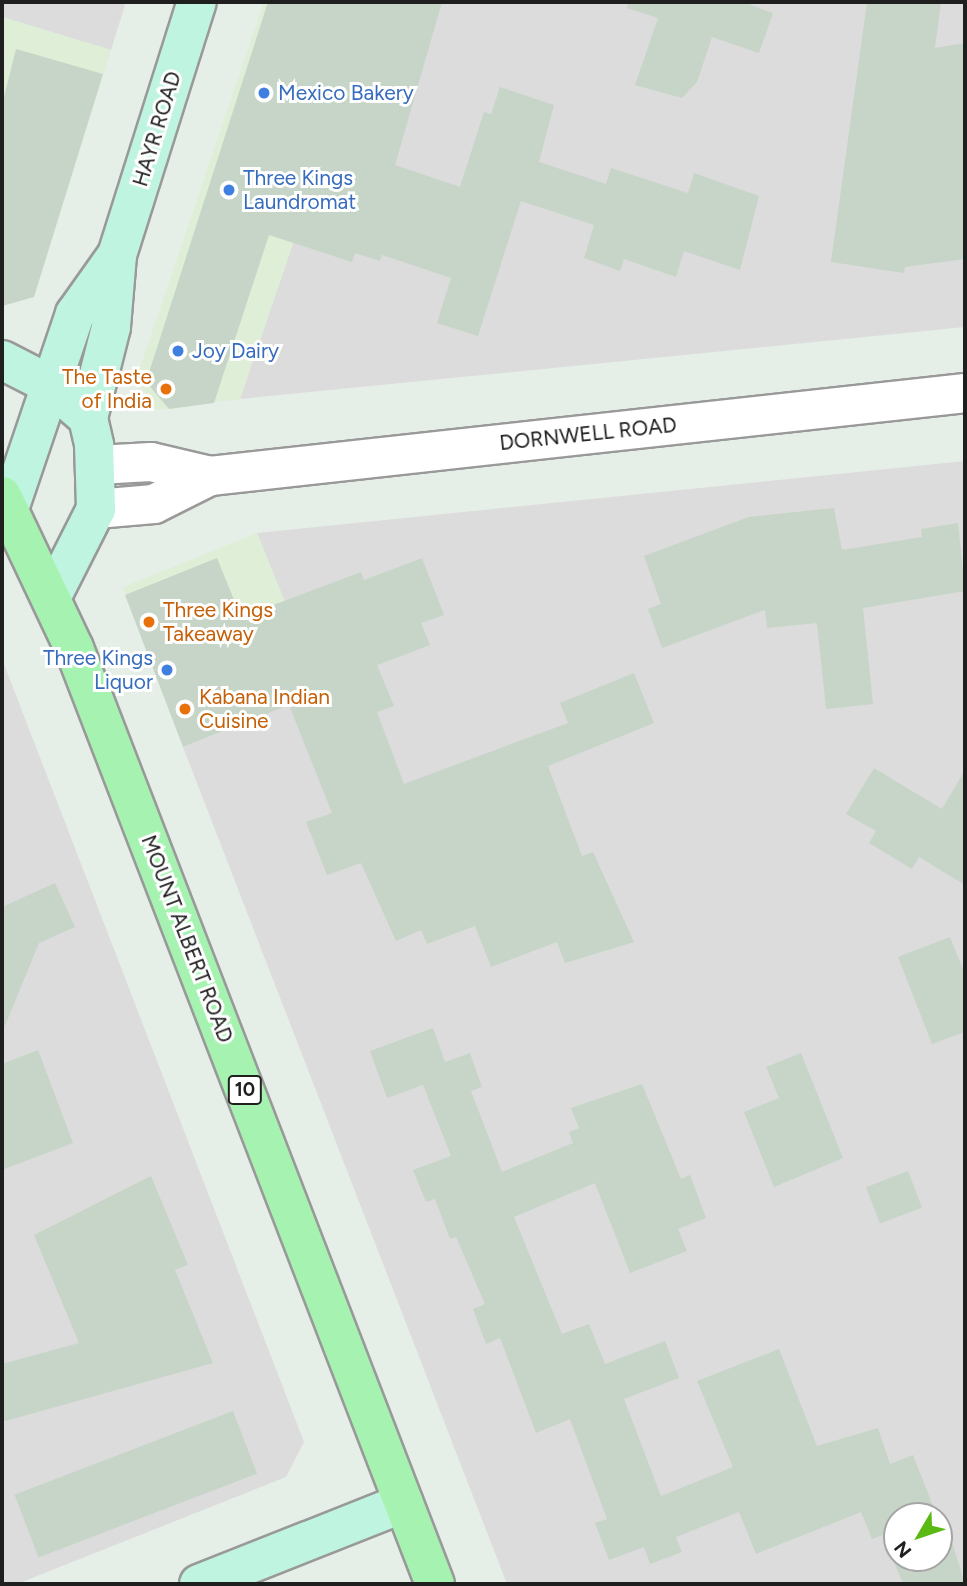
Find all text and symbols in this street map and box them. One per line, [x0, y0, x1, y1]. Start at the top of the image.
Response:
street label: HAYR ROAD [128, 68, 186, 190]
place label: Mexico Bakery [278, 80, 414, 106]
marker: Mexico Bakery [256, 85, 272, 101]
place label: Three Kings Laundromat [243, 165, 356, 215]
marker: Three Kings Laundromat [221, 182, 237, 198]
place label: Joy Dairy [192, 338, 279, 364]
marker: Joy Dairy [170, 343, 186, 359]
place label: The Taste of India [62, 364, 152, 414]
marker: The Taste of India [158, 381, 174, 397]
street label: DORNWELL ROAD [498, 412, 678, 456]
place label: Three Kings Takeaway [163, 597, 273, 647]
marker: Three Kings Takeaway [141, 614, 157, 630]
place label: Three Kings Liquor [43, 645, 153, 695]
marker: Three Kings Liquor [159, 662, 175, 678]
place label: Kabana Indian Cuisine [199, 684, 330, 734]
marker: Kabana Indian Cuisine [177, 701, 193, 717]
street label: MOUNT ALBERT ROAD [136, 832, 238, 1046]
road number: 10 [228, 1074, 262, 1106]
north arrow [883, 1502, 953, 1572]
text: N [889, 1536, 916, 1562]

